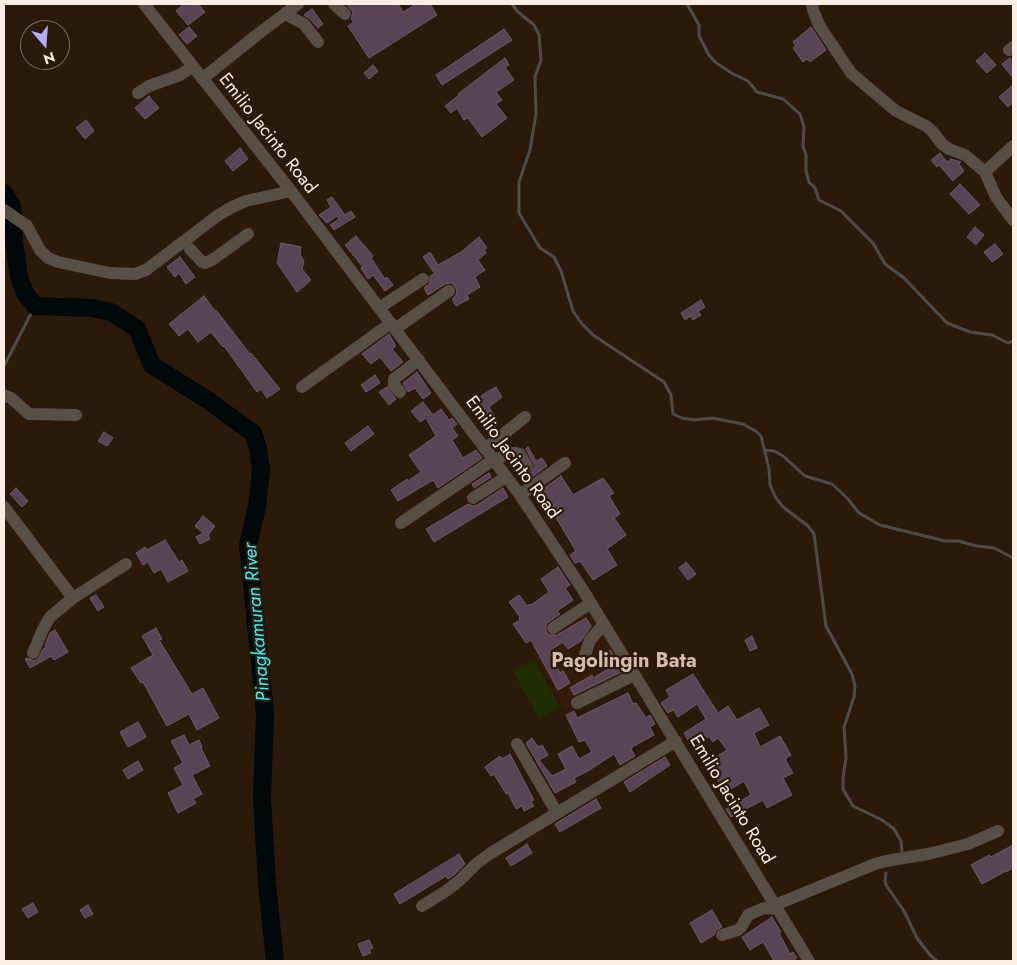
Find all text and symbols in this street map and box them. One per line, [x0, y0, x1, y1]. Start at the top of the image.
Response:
north arrow [20, 20, 70, 70]
text: N [41, 47, 58, 70]
street label: Emilio Jacinto Road [213, 70, 321, 198]
street label: Emilio Jacinto Road [460, 392, 564, 524]
water label: Pinagkamuran River [240, 542, 276, 702]
district label: Pagolingin Bata [551, 650, 697, 674]
street label: Emilio Jacinto Road [684, 732, 778, 868]

